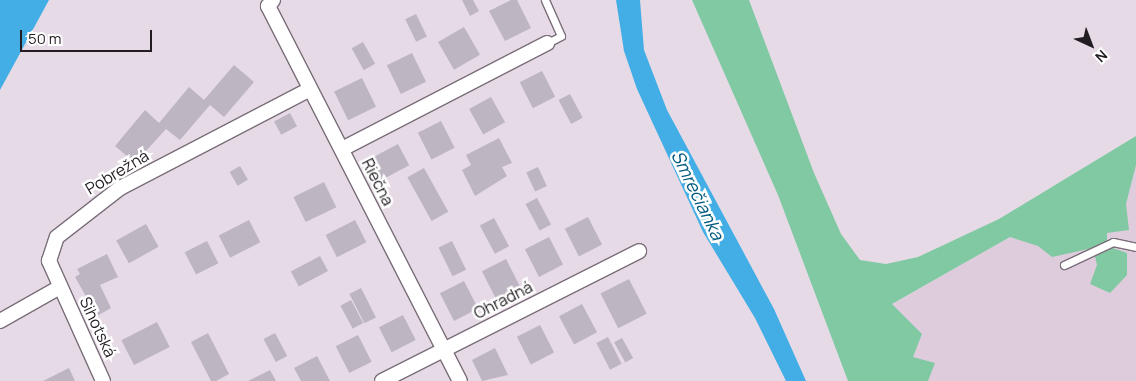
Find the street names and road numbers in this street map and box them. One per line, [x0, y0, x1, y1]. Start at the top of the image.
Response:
street label: Pobrežná [82, 146, 152, 198]
street label: Riečna [358, 155, 398, 209]
street label: Ohradná [470, 277, 536, 323]
street label: Sihotská [76, 294, 120, 360]

